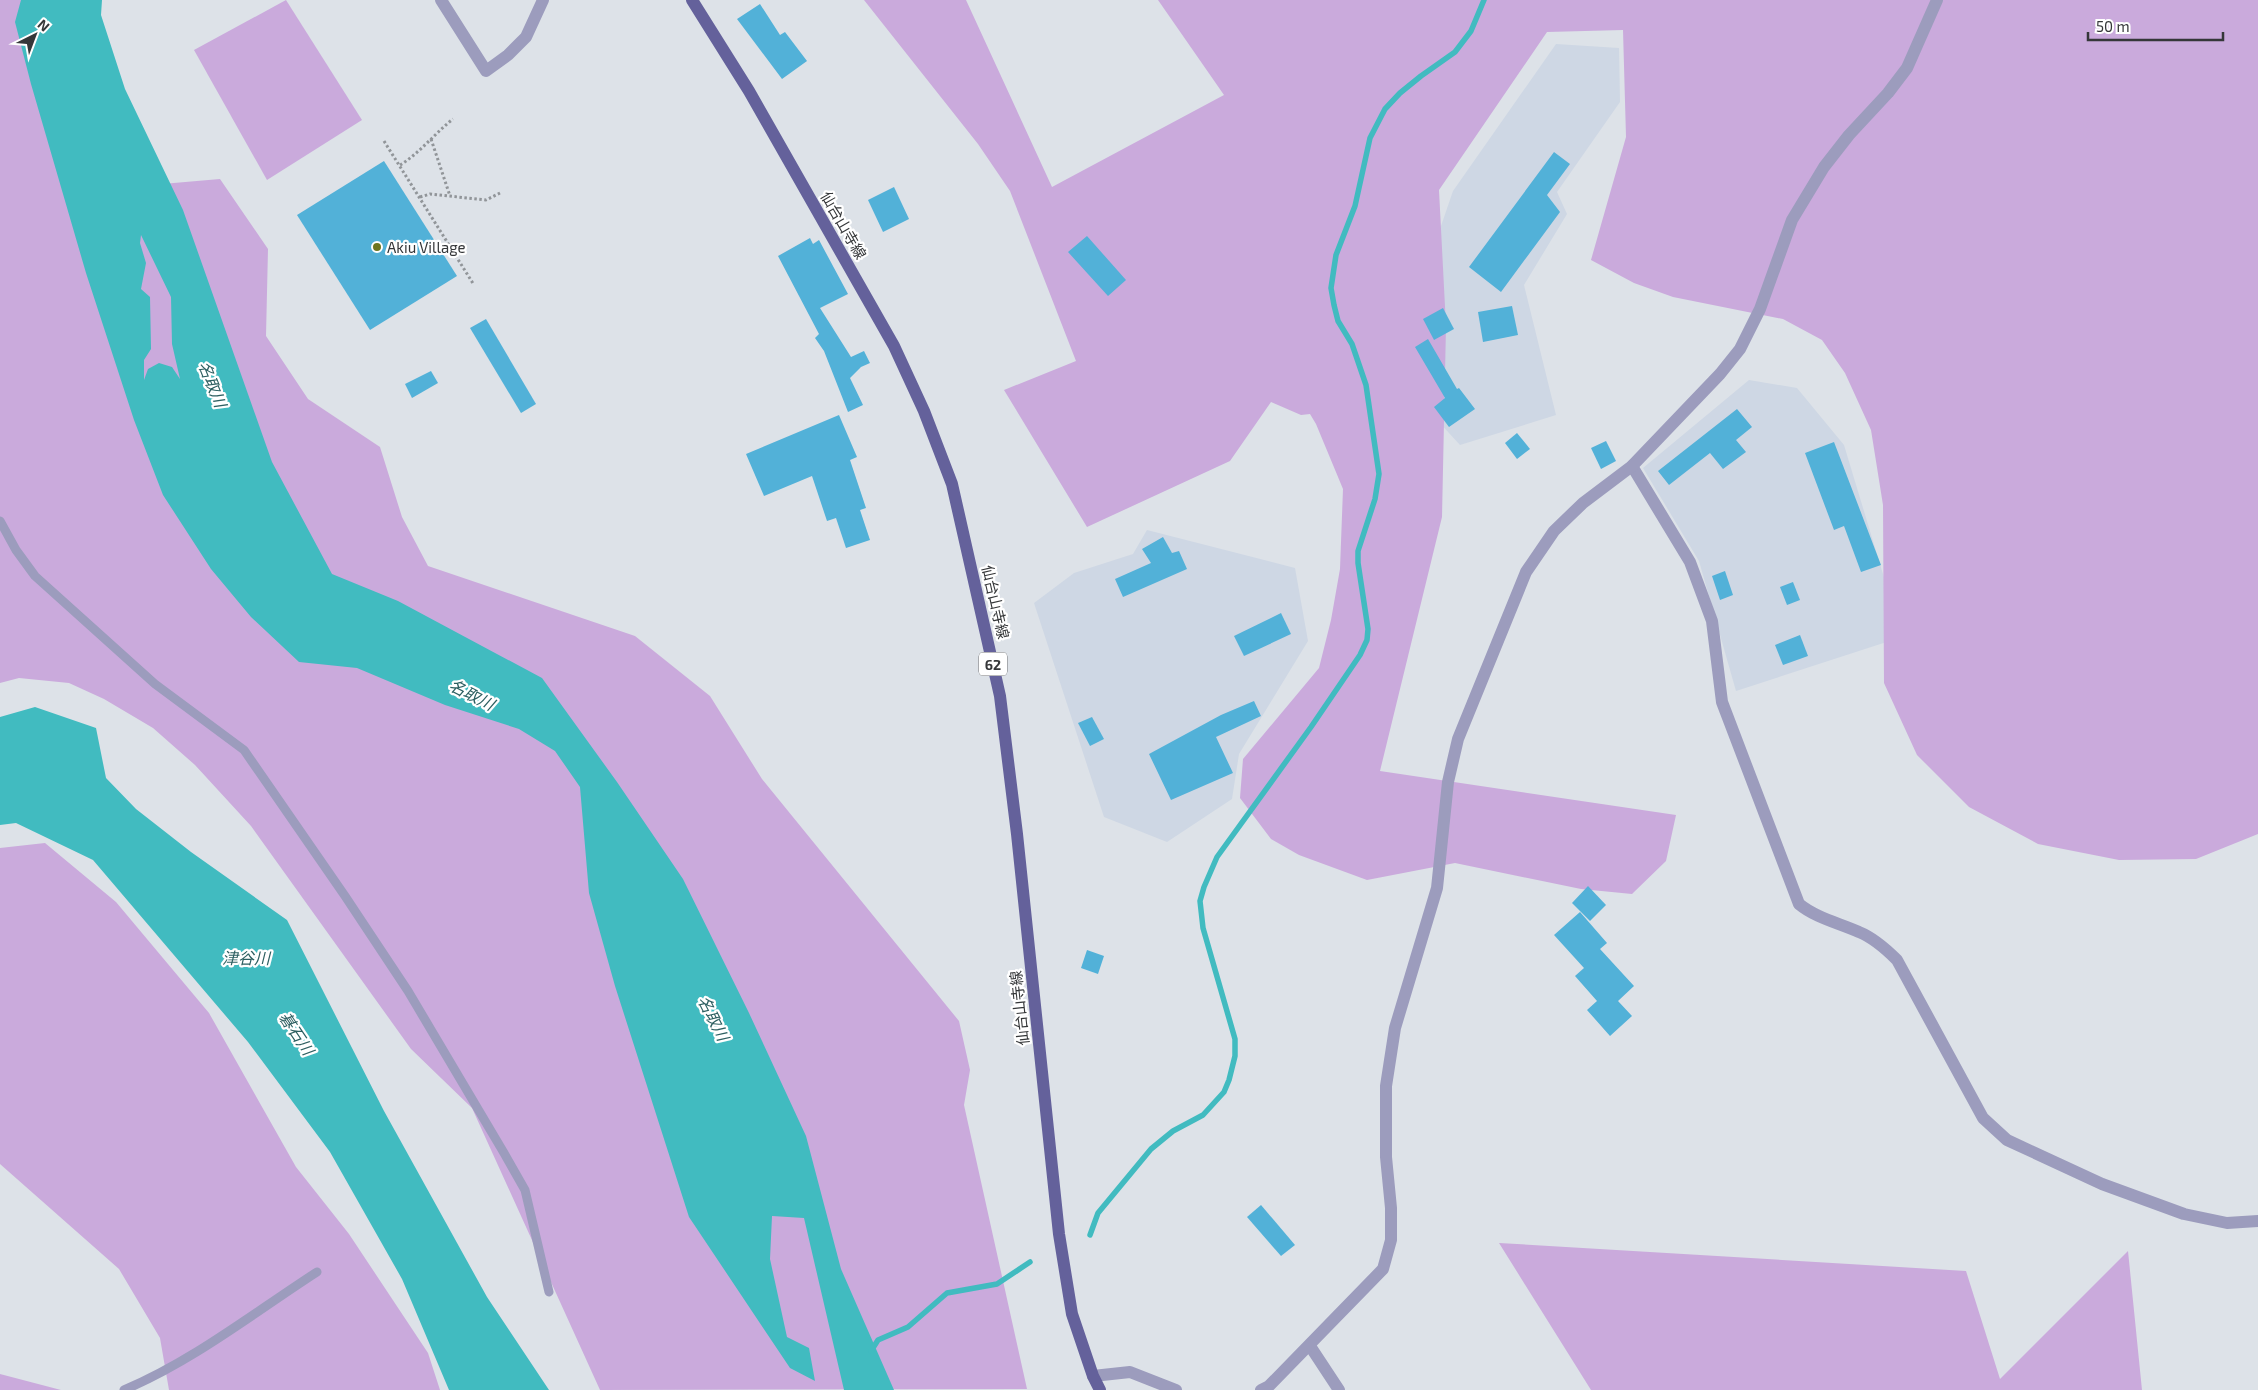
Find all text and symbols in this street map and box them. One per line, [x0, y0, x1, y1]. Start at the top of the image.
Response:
north arrow [10, 10, 60, 60]
scale bar [2088, 10, 2223, 42]
text: N [35, 15, 53, 35]
text: 50 m [2096, 17, 2130, 35]
street label: 仙台山寺線 [817, 188, 871, 262]
place label: Akiu Village [387, 238, 466, 256]
marker: Akiu Village [371, 241, 383, 253]
water label: 名取川 [195, 358, 232, 412]
street label: 仙台山寺線 [979, 563, 1013, 641]
road number: 62 [979, 652, 1007, 676]
water label: 名取川 [446, 675, 499, 714]
water label: 津谷川 [222, 948, 272, 967]
street label: 仙台山寺線 [1006, 970, 1032, 1046]
water label: 名取川 [695, 992, 734, 1045]
water label: 碁石川 [276, 1008, 319, 1060]

